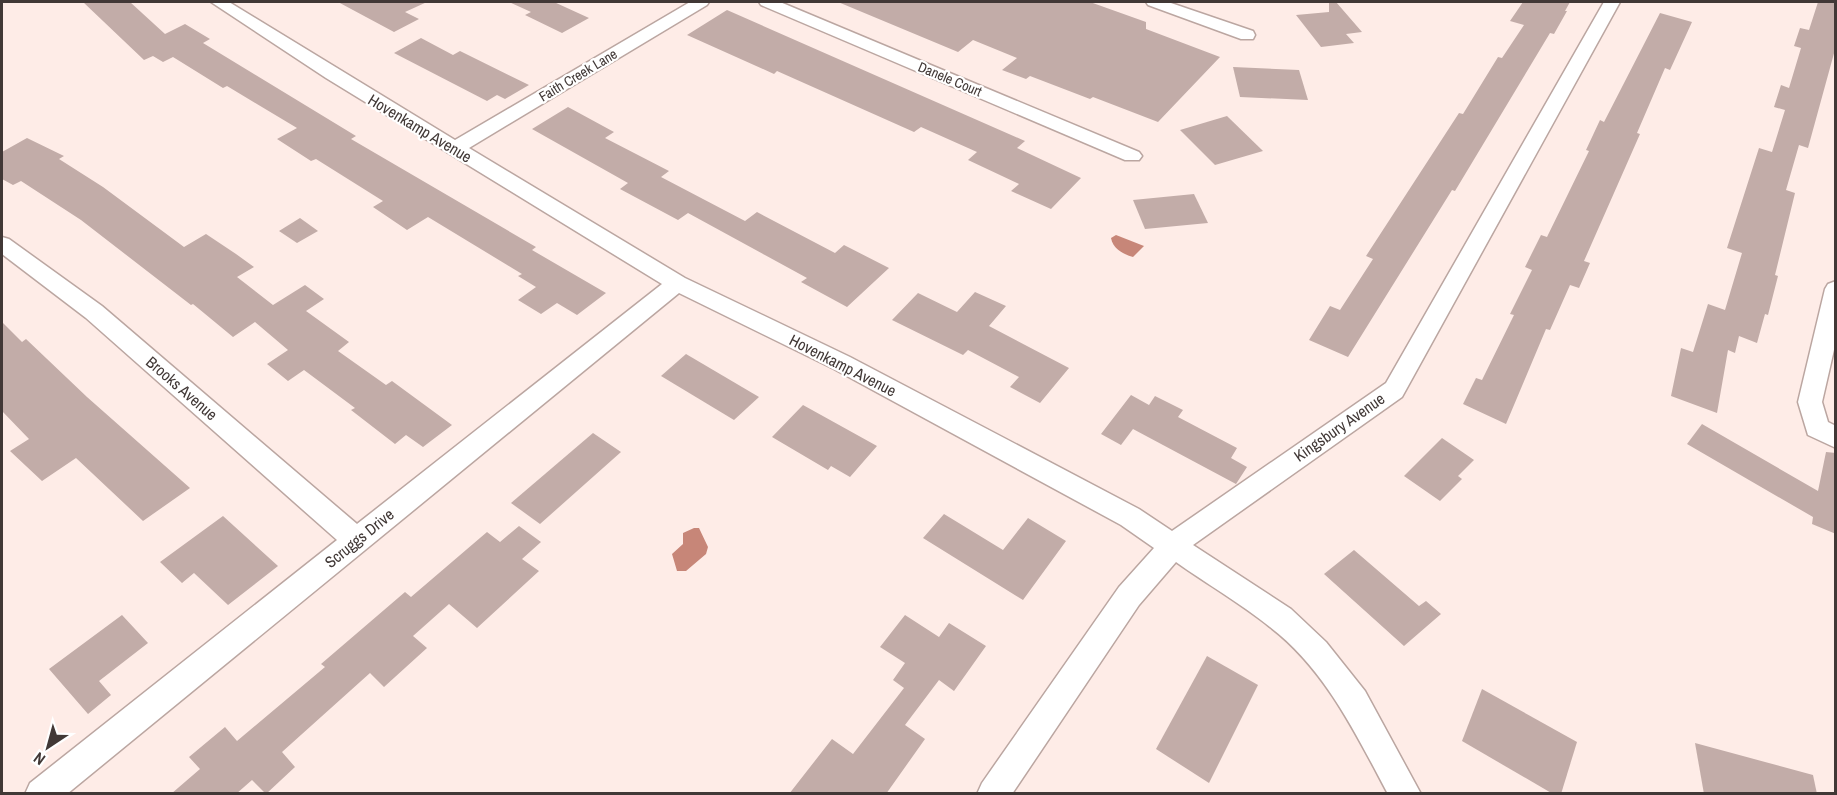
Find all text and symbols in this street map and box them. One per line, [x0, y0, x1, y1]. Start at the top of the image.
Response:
street label: Faith Creek Lane [536, 45, 620, 105]
street label: Danele Court [915, 58, 985, 100]
street label: Hovenkamp Avenue [364, 88, 476, 168]
street label: Hovenkamp Avenue [786, 329, 900, 401]
street label: Brooks Avenue [142, 351, 222, 425]
street label: Kingsbury Avenue [1289, 388, 1389, 466]
street label: Scruggs Drive [320, 503, 398, 573]
north arrow [18, 717, 78, 777]
text: N [29, 747, 49, 771]

